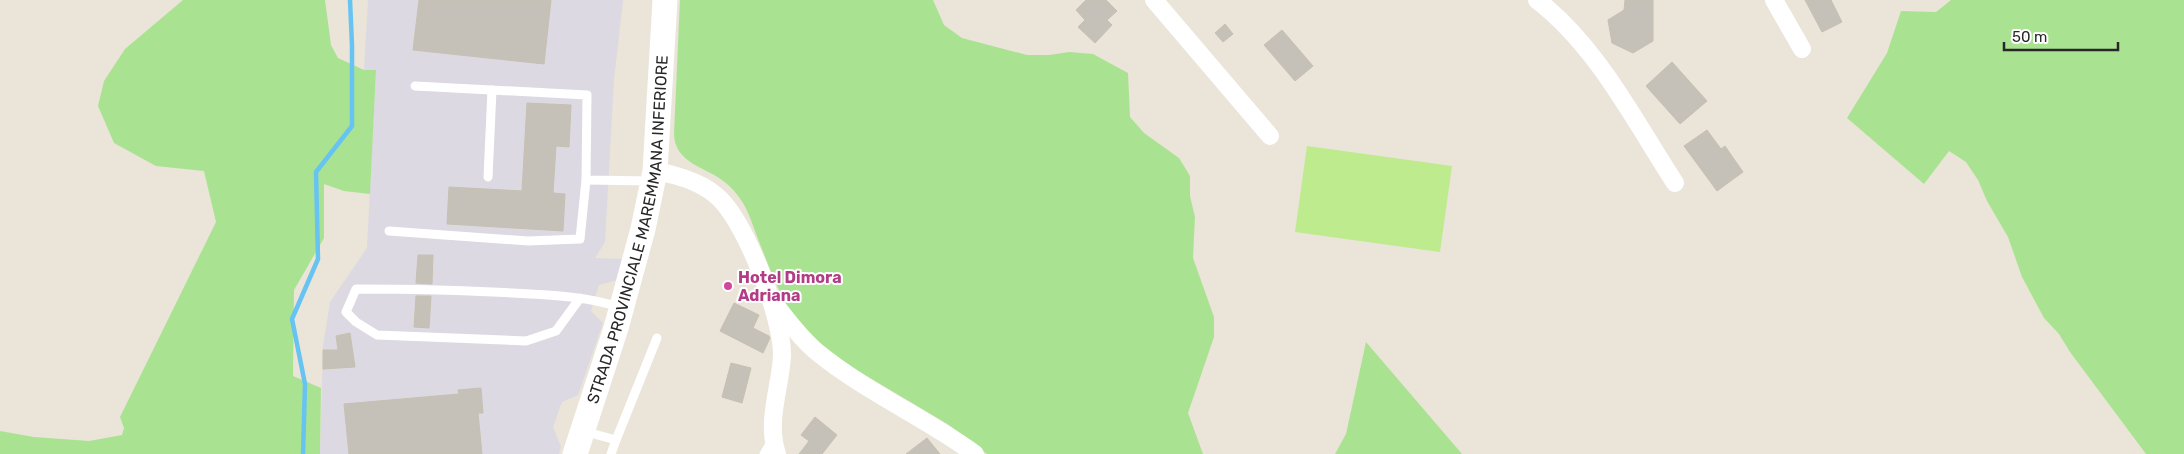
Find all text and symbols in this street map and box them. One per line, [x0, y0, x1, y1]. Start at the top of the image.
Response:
scale bar [2004, 20, 2118, 52]
text: 50 m [2012, 28, 2047, 46]
street label: STRADA PROVINCIALE MAREMMANA INFERIORE [583, 55, 671, 406]
place label: Hotel Dimora Adriana [738, 268, 842, 305]
marker: Hotel Dimora Adriana [722, 280, 734, 292]

